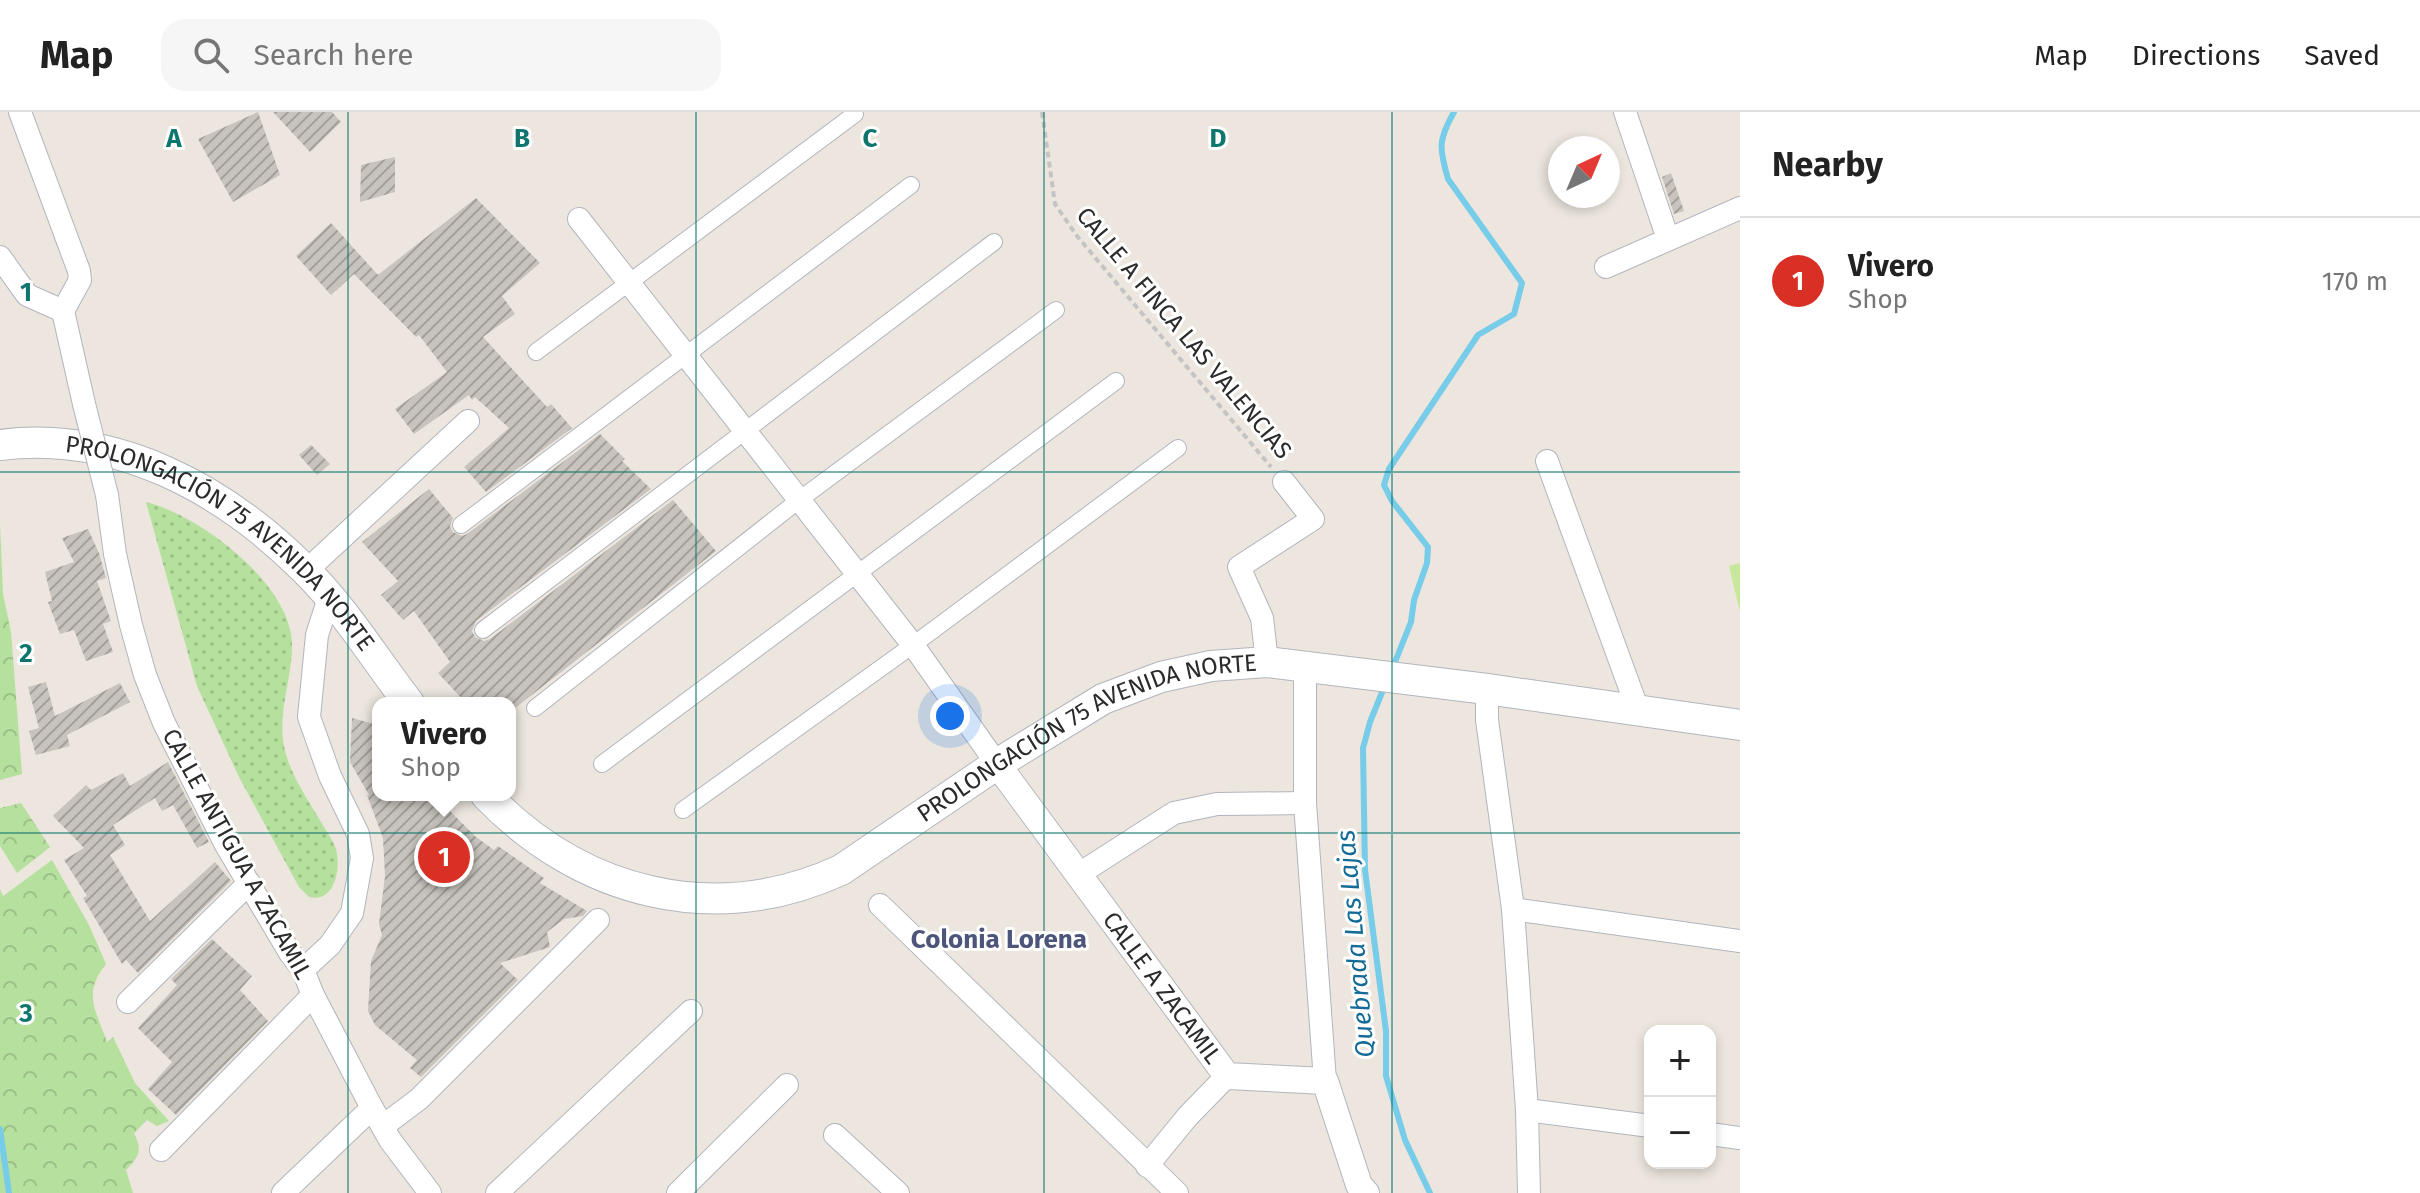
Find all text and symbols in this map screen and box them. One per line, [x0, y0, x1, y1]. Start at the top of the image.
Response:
search box [161, 19, 721, 91]
text: Map [40, 32, 113, 78]
icon: search [189, 33, 233, 77]
text: Search here [253, 37, 414, 73]
text: Map [2034, 39, 2088, 72]
text: Directions [2132, 39, 2260, 72]
text: Saved [2304, 39, 2380, 72]
text: A [165, 123, 182, 154]
text: B [514, 123, 530, 154]
text: C [863, 123, 878, 154]
text: D [1210, 123, 1227, 154]
north arrow [1548, 136, 1620, 208]
text: Nearby [1772, 144, 1883, 185]
street label: CALLE A FINCA LAS VALENCIAS [1071, 202, 1297, 464]
text: Vivero [1848, 248, 1934, 284]
text: 1 [1792, 266, 1804, 297]
text: 170 m [2322, 266, 2388, 297]
text: 1 [20, 277, 32, 308]
text: Shop [1848, 284, 1908, 315]
street label: PROLONGACIÓN 75 AVENIDA NORTE [64, 430, 380, 656]
text: 2 [19, 638, 33, 669]
street label: PROLONGACIÓN 75 AVENIDA NORTE [912, 649, 1258, 828]
your location [930, 696, 970, 736]
popup [372, 697, 516, 801]
text: Vivero [401, 716, 487, 752]
street label: CALLE ANTIGUA A ZACAMIL [156, 724, 318, 984]
text: Shop [401, 752, 461, 783]
pin: 1 [418, 827, 470, 887]
water label: Quebrada Las Lajas [1330, 829, 1381, 1059]
street label: CALLE A ZACAMIL [1097, 906, 1227, 1069]
district label: Colonia Lorena [911, 924, 1087, 955]
text: 3 [18, 998, 33, 1029]
map controls [1644, 1025, 1716, 1169]
button: + [1644, 1025, 1716, 1097]
button: − [1644, 1097, 1716, 1169]

